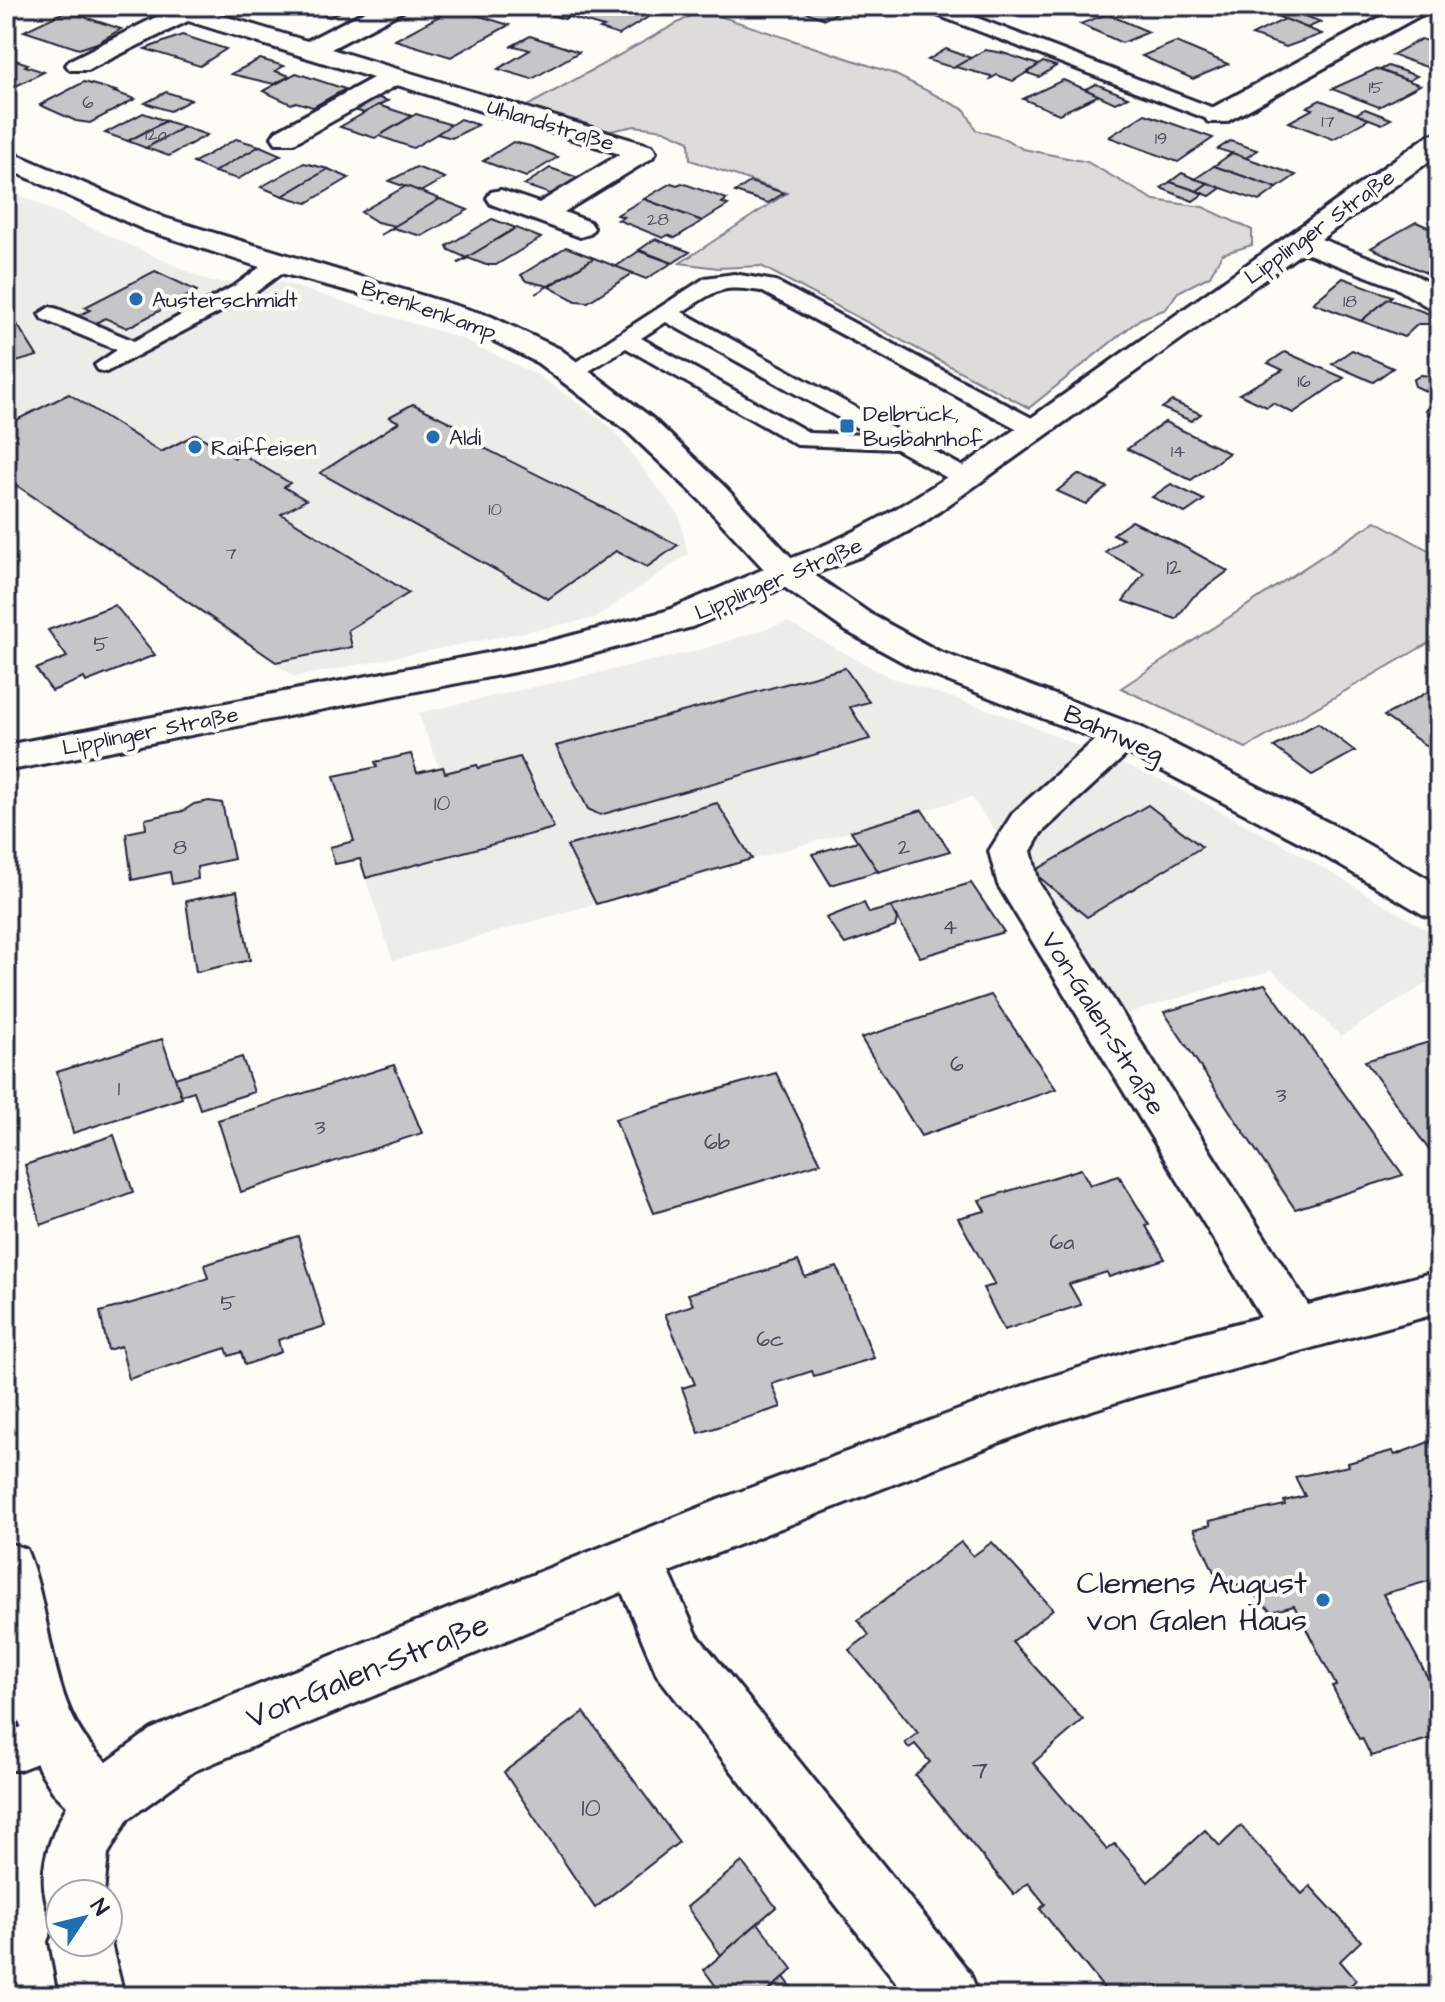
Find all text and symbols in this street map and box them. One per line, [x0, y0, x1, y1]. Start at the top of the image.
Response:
house number: 15 [1368, 75, 1384, 100]
house number: 6 [82, 90, 94, 115]
street label: Uhlandstraße [483, 91, 618, 159]
house number: 17 [1321, 109, 1335, 134]
house number: 12a [145, 122, 167, 147]
house number: 19 [1155, 126, 1167, 151]
street label: Lipplinger Straße [1238, 162, 1402, 293]
house number: 28 [647, 207, 669, 232]
street label: Brenkenkamp [357, 273, 500, 348]
place label: Austerschmidt [152, 285, 298, 316]
house number: 18 [1343, 289, 1357, 314]
marker: Austerschmidt [127, 290, 145, 308]
house number: 16 [1297, 369, 1311, 394]
place label: Delbrück, Busbahnhof [863, 399, 984, 455]
marker: Delbrück, Busbahnhof [838, 417, 856, 435]
place label: Aldi [449, 423, 481, 454]
marker: Aldi [424, 428, 442, 446]
place label: Raiffeisen [211, 433, 317, 464]
marker: Raiffeisen [186, 438, 204, 456]
house number: 14 [1171, 439, 1185, 464]
house number: 10 [488, 497, 502, 522]
street label: Lipplinger Straße [690, 530, 867, 630]
house number: 7 [225, 541, 237, 566]
house number: 12 [1166, 552, 1182, 583]
house number: 5 [93, 629, 109, 660]
street label: Bahnweg [1057, 696, 1169, 774]
street label: Lipplinger Straße [59, 699, 241, 765]
house number: 10 [434, 788, 450, 819]
house number: 8 [173, 832, 187, 863]
house number: 2 [898, 832, 911, 863]
house number: 4 [943, 912, 958, 943]
street label: Von-Galen-Straße [1032, 925, 1174, 1122]
house number: 6 [950, 1049, 964, 1080]
house number: 1 [118, 1073, 121, 1104]
house number: 3 [1275, 1080, 1287, 1111]
house number: 3 [314, 1112, 326, 1143]
house number: 6b [704, 1127, 730, 1158]
house number: 6a [1050, 1227, 1075, 1258]
house number: 5 [220, 1288, 236, 1319]
house number: 6c [756, 1324, 784, 1355]
place label: Clemens August von Galen Haus [1076, 1561, 1307, 1643]
marker: Clemens August von Galen Haus [1314, 1591, 1332, 1609]
street label: Von-Galen-Straße [239, 1602, 496, 1741]
house number: 7 [972, 1752, 988, 1788]
house number: 10 [581, 1790, 601, 1826]
north arrow [44, 1878, 124, 1958]
text: N [83, 1893, 116, 1922]

